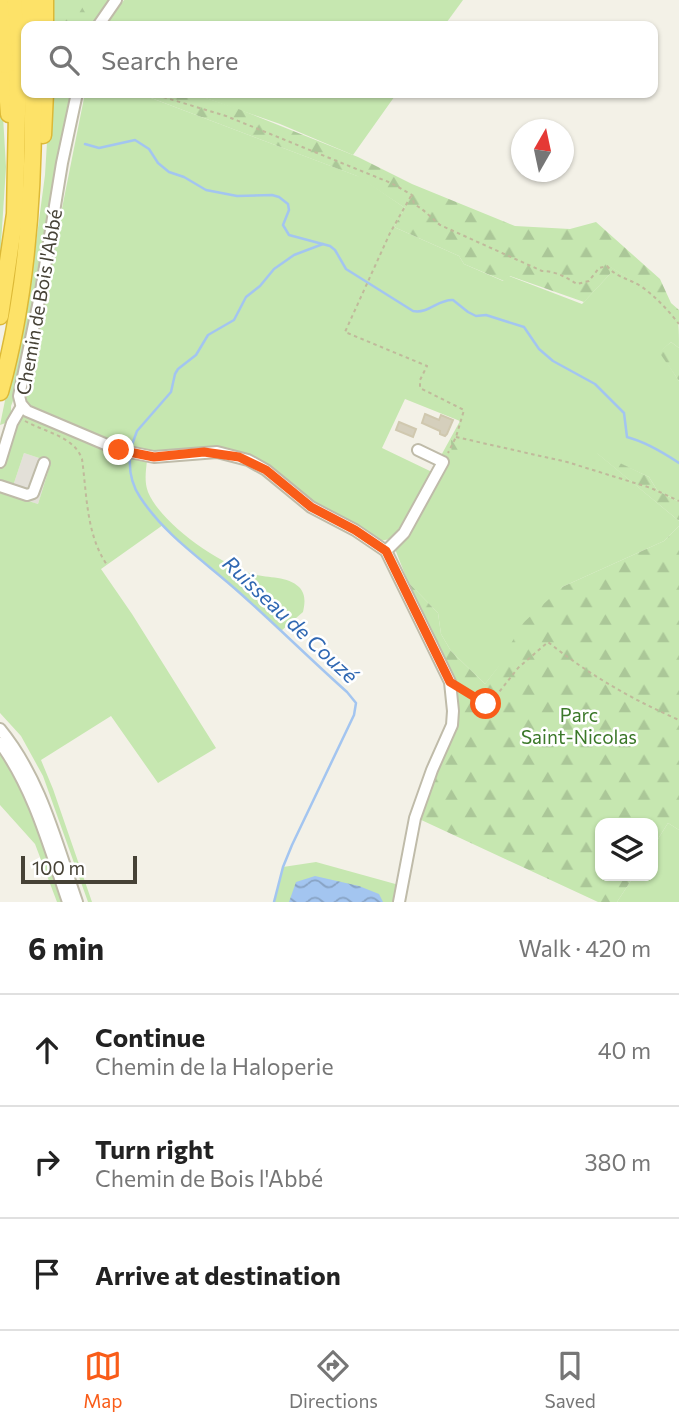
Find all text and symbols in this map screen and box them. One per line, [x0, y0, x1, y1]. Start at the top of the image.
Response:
search box [21, 21, 658, 98]
icon: search [45, 41, 83, 79]
text: Search here [101, 44, 239, 75]
north arrow [511, 119, 574, 182]
street label: Chemin de Bois l'Abbé [11, 207, 66, 397]
route end [103, 434, 134, 465]
water label: Ruisseau de Couzé [218, 550, 364, 688]
route start [470, 688, 501, 719]
park label: Parc Saint-Nicolas [521, 703, 637, 748]
map controls [595, 818, 658, 881]
button: layers [595, 818, 658, 881]
scale bar [21, 853, 136, 885]
text: 100 m [32, 856, 85, 879]
text: 6 min [28, 929, 104, 966]
text: Walk · 420 m [519, 934, 651, 962]
text: Continue [95, 1021, 205, 1052]
icon: ahead [28, 1031, 66, 1069]
text: 40 m [598, 1036, 651, 1064]
text: Chemin de la Haloperie [95, 1052, 334, 1080]
text: Turn right [95, 1133, 214, 1164]
icon: right [28, 1143, 66, 1181]
text: 380 m [584, 1148, 651, 1176]
text: Chemin de Bois l'Abbé [95, 1164, 323, 1192]
icon: arrive [28, 1255, 66, 1293]
text: Arrive at destination [95, 1259, 341, 1290]
tab: Map [83, 1347, 122, 1412]
tab: Directions [289, 1347, 378, 1412]
tab: Saved [544, 1347, 596, 1412]

